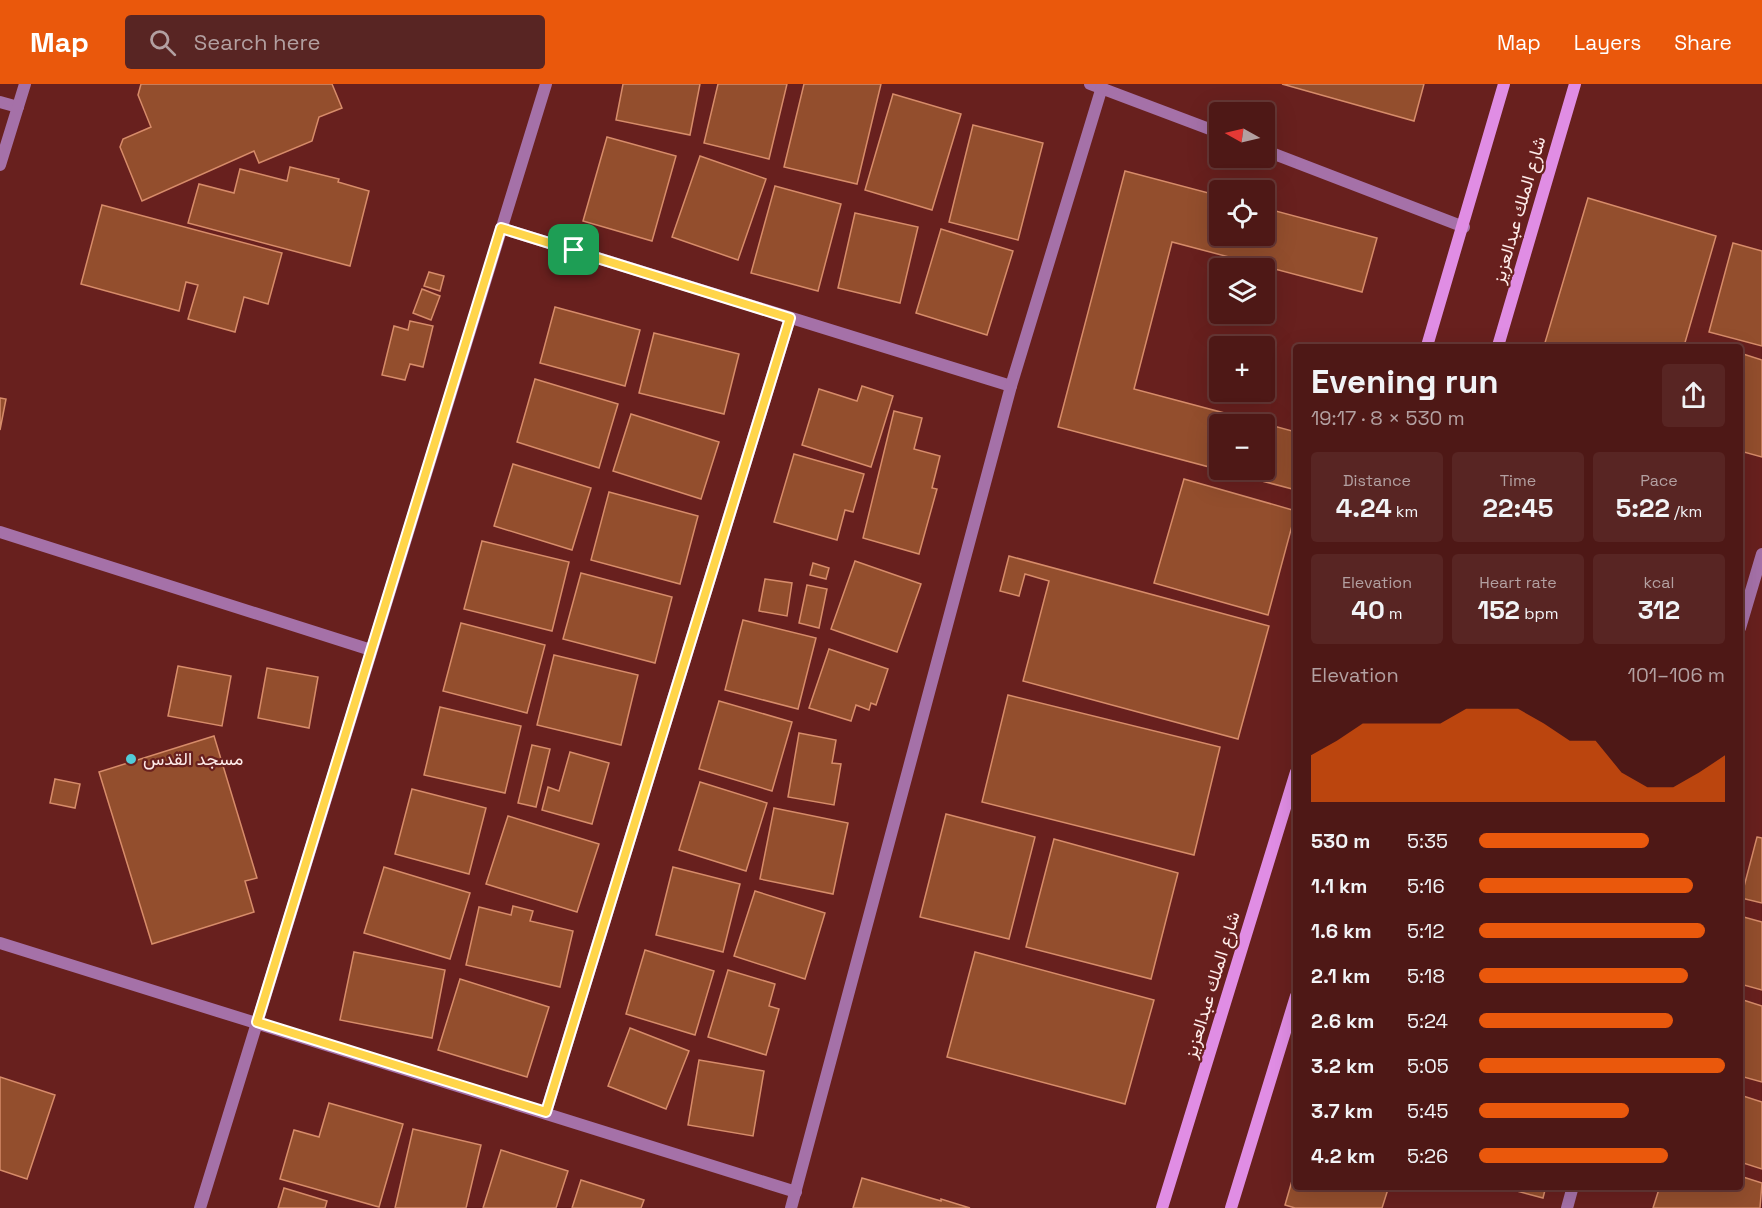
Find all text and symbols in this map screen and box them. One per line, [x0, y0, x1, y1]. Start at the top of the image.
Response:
search box [125, 15, 545, 69]
text: Map [30, 24, 89, 60]
icon: search [146, 26, 179, 59]
text: Search here [194, 28, 321, 56]
text: Map [1497, 29, 1541, 56]
text: Layers [1574, 29, 1641, 56]
text: Share [1674, 29, 1732, 56]
north arrow [1209, 102, 1275, 168]
map controls [1209, 102, 1275, 480]
street label: شارع الملك عبدالعزيز [1486, 134, 1552, 287]
button: locate [1209, 180, 1275, 246]
pin [548, 224, 599, 275]
icon: arrive [557, 233, 590, 266]
button: layers [1209, 258, 1275, 324]
button: + [1209, 336, 1275, 402]
text: Evening run [1311, 361, 1499, 403]
button: share [1662, 364, 1725, 427]
text: 19:17 · 8 × 530 m [1311, 405, 1465, 431]
button: − [1209, 414, 1275, 480]
text: Distance [1343, 470, 1411, 491]
text: Time [1500, 470, 1536, 491]
text: Pace [1640, 470, 1678, 491]
text: 4.24 [1336, 491, 1392, 525]
text: 22:45 [1483, 491, 1553, 525]
text: 5:22 [1616, 491, 1670, 525]
text: km [1392, 501, 1418, 522]
text: /km [1670, 501, 1702, 522]
text: Elevation [1342, 572, 1412, 593]
text: Heart rate [1479, 572, 1557, 593]
text: kcal [1644, 572, 1674, 593]
text: 40 [1351, 593, 1385, 627]
text: 152 [1477, 593, 1520, 627]
text: 312 [1638, 593, 1680, 627]
text: m [1385, 603, 1403, 624]
text: bpm [1520, 603, 1559, 624]
text: Elevation [1311, 662, 1399, 688]
text: 101–106 m [1628, 662, 1725, 688]
place label: مسجد القدس [143, 747, 243, 770]
marker: مسجد القدس [124, 752, 138, 766]
text: 530 m [1311, 828, 1370, 854]
text: 5:35 [1407, 828, 1448, 854]
text: 1.1 km [1311, 873, 1367, 899]
text: 5:16 [1407, 873, 1445, 899]
street label: شارع الملك عبدالعزيز [1178, 909, 1246, 1062]
text: 1.6 km [1311, 918, 1372, 944]
text: 5:12 [1407, 918, 1444, 944]
text: 2.1 km [1311, 963, 1370, 989]
text: 5:18 [1407, 963, 1445, 989]
text: 2.6 km [1311, 1008, 1374, 1034]
text: 5:24 [1407, 1008, 1448, 1034]
text: 3.2 km [1311, 1053, 1374, 1079]
text: 5:05 [1407, 1053, 1449, 1079]
text: 3.7 km [1311, 1098, 1373, 1124]
text: 5:45 [1407, 1098, 1449, 1124]
text: 4.2 km [1311, 1143, 1375, 1169]
text: 5:26 [1407, 1143, 1448, 1169]

